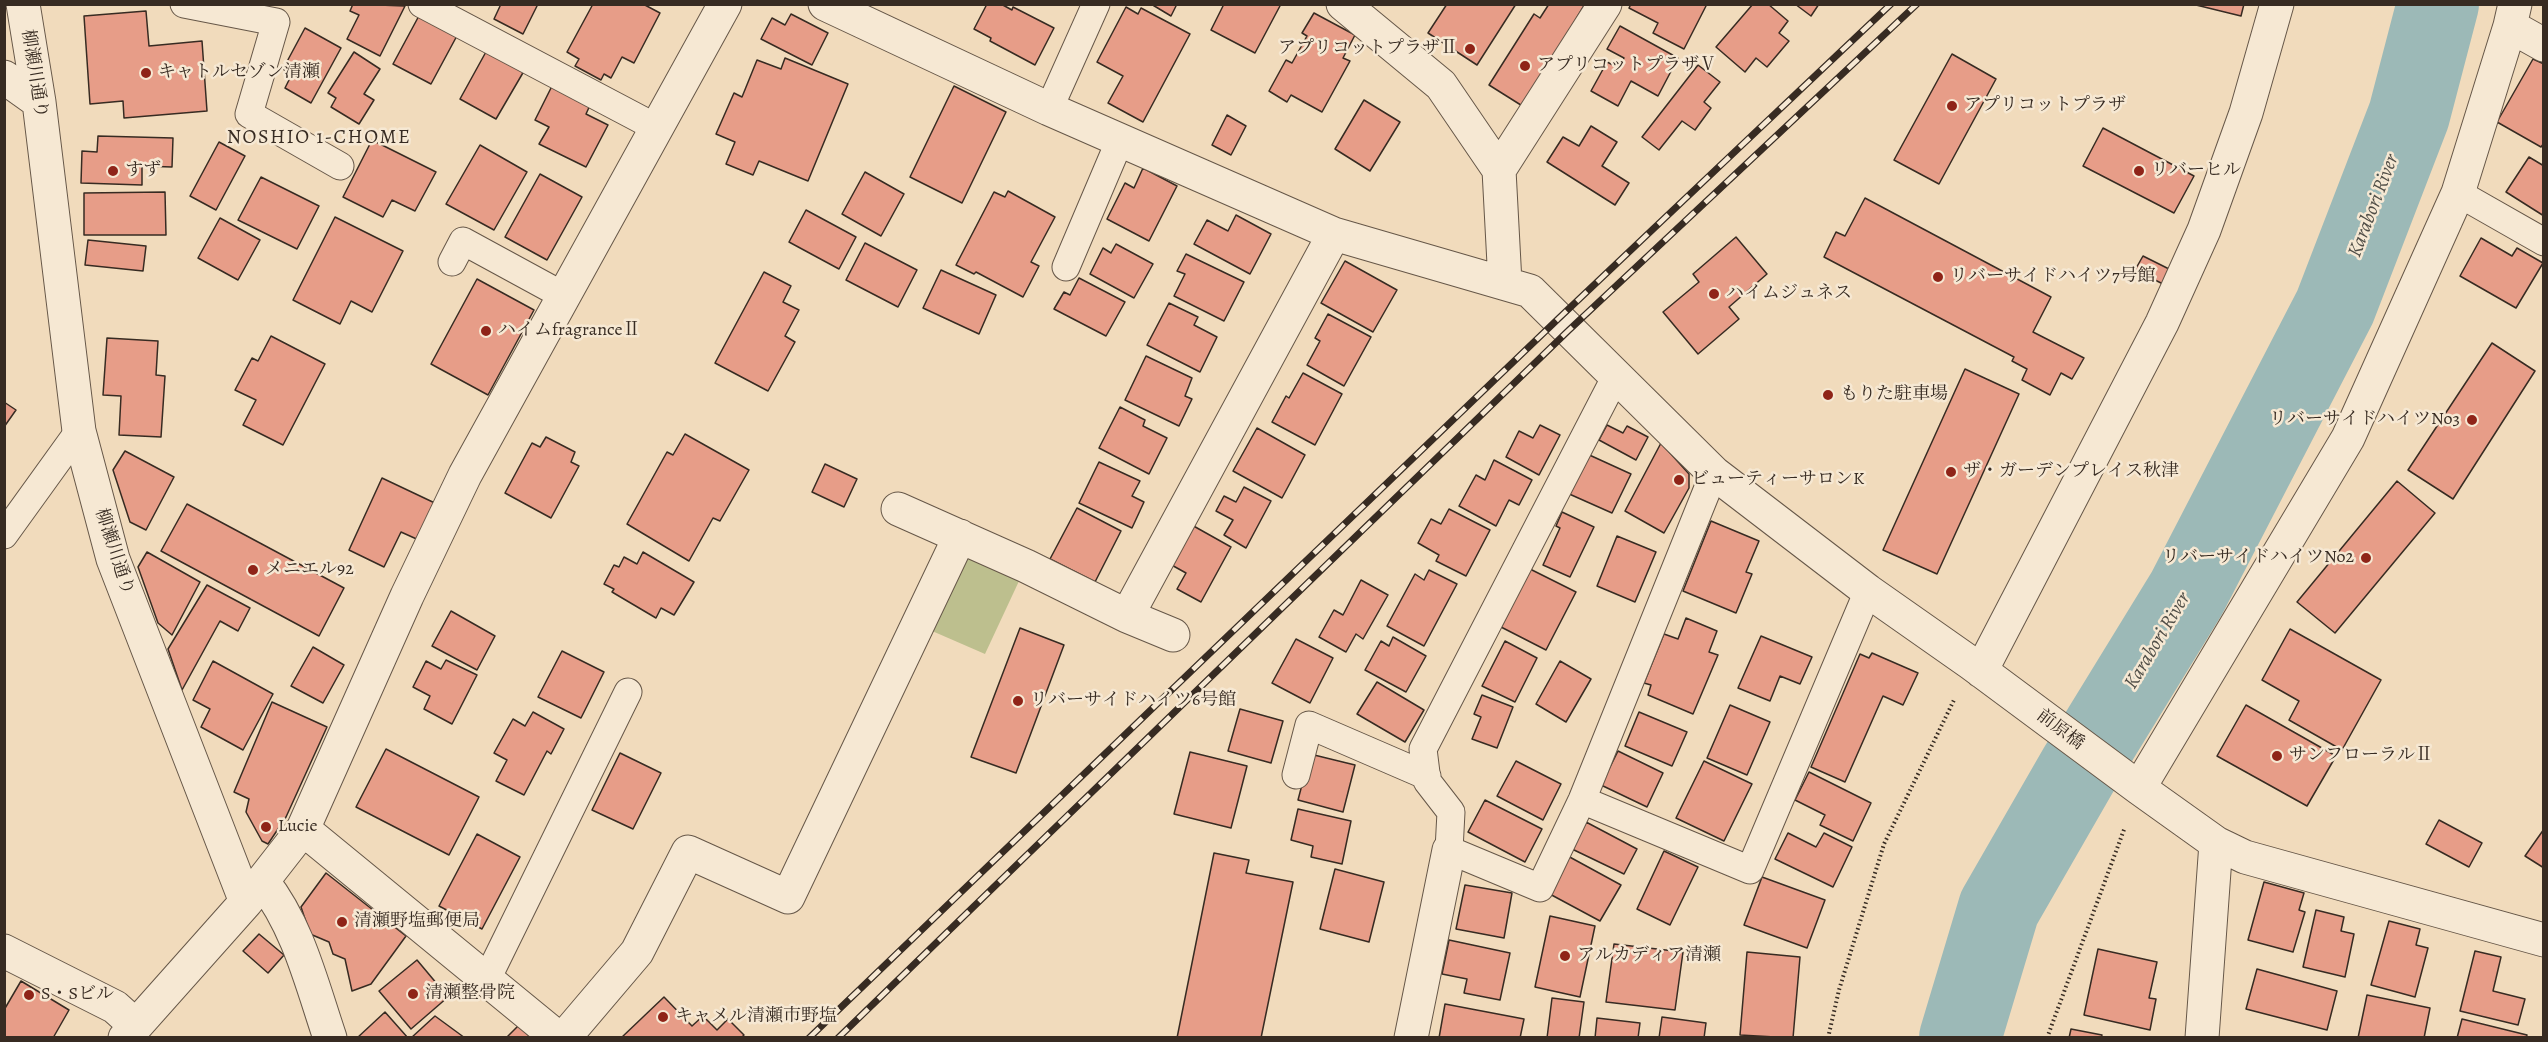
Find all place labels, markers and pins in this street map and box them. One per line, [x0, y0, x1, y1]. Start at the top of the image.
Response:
place label: アプリコットプラザⅡ [1278, 38, 1458, 60]
marker: アプリコットプラザⅡ [1463, 42, 1477, 56]
place label: アプリコットプラザⅤ [1537, 55, 1717, 77]
marker: アプリコットプラザⅤ [1518, 59, 1532, 73]
place label: キャトルセゾン清瀬 [158, 62, 320, 84]
marker: キャトルセゾン清瀬 [139, 66, 153, 80]
place label: アプリコットプラザ [1964, 95, 2126, 117]
marker: アプリコットプラザ [1945, 99, 1959, 113]
place label: すず [125, 160, 161, 182]
place label: リバーヒル [2151, 160, 2241, 182]
marker: すず [106, 164, 120, 178]
marker: リバーヒル [2132, 164, 2146, 178]
place label: リバーサイドハイツ7号館 [1950, 266, 2156, 288]
marker: リバーサイドハイツ7号館 [1931, 270, 1945, 284]
place label: ハイムジュネス [1726, 283, 1852, 305]
marker: ハイムジュネス [1707, 287, 1721, 301]
place label: ハイムfragranceⅡ [498, 320, 640, 342]
marker: ハイムfragranceⅡ [479, 324, 493, 338]
place label: もりた駐車場 [1840, 384, 1948, 406]
marker: もりた駐車場 [1821, 388, 1835, 402]
place label: リバーサイドハイツNo3 [2269, 409, 2460, 431]
marker: リバーサイドハイツNo3 [2465, 413, 2479, 427]
place label: ザ・ガーデンプレイス秋津 [1963, 461, 2179, 483]
marker: ザ・ガーデンプレイス秋津 [1944, 465, 1958, 479]
place label: ビューティーサロンK [1691, 469, 1864, 491]
marker: ビューティーサロンK [1672, 473, 1686, 487]
place label: リバーサイドハイツNo2 [2162, 547, 2354, 569]
marker: リバーサイドハイツNo2 [2359, 551, 2373, 565]
place label: メニエル92 [265, 559, 354, 581]
marker: メニエル92 [246, 563, 260, 577]
place label: リバーサイドハイツ6号館 [1030, 690, 1236, 712]
marker: リバーサイドハイツ6号館 [1011, 694, 1025, 708]
place label: サンフローラルⅡ [2289, 745, 2433, 767]
marker: サンフローラルⅡ [2270, 749, 2284, 763]
place label: Lucie [278, 816, 318, 838]
marker: Lucie [259, 820, 273, 834]
place label: 清瀬野塩郵便局 [354, 911, 480, 933]
marker: 清瀬野塩郵便局 [335, 915, 349, 929]
place label: アルカディア清瀬 [1577, 945, 1721, 967]
marker: アルカディア清瀬 [1558, 949, 1572, 963]
place label: 清瀬整骨院 [425, 983, 515, 1005]
place label: S・Sビル [41, 984, 114, 1006]
marker: 清瀬整骨院 [406, 987, 420, 1001]
marker: S・Sビル [22, 988, 36, 1002]
place label: キャメル清瀬市野塩 [675, 1006, 837, 1028]
marker: キャメル清瀬市野塩 [656, 1010, 670, 1024]

